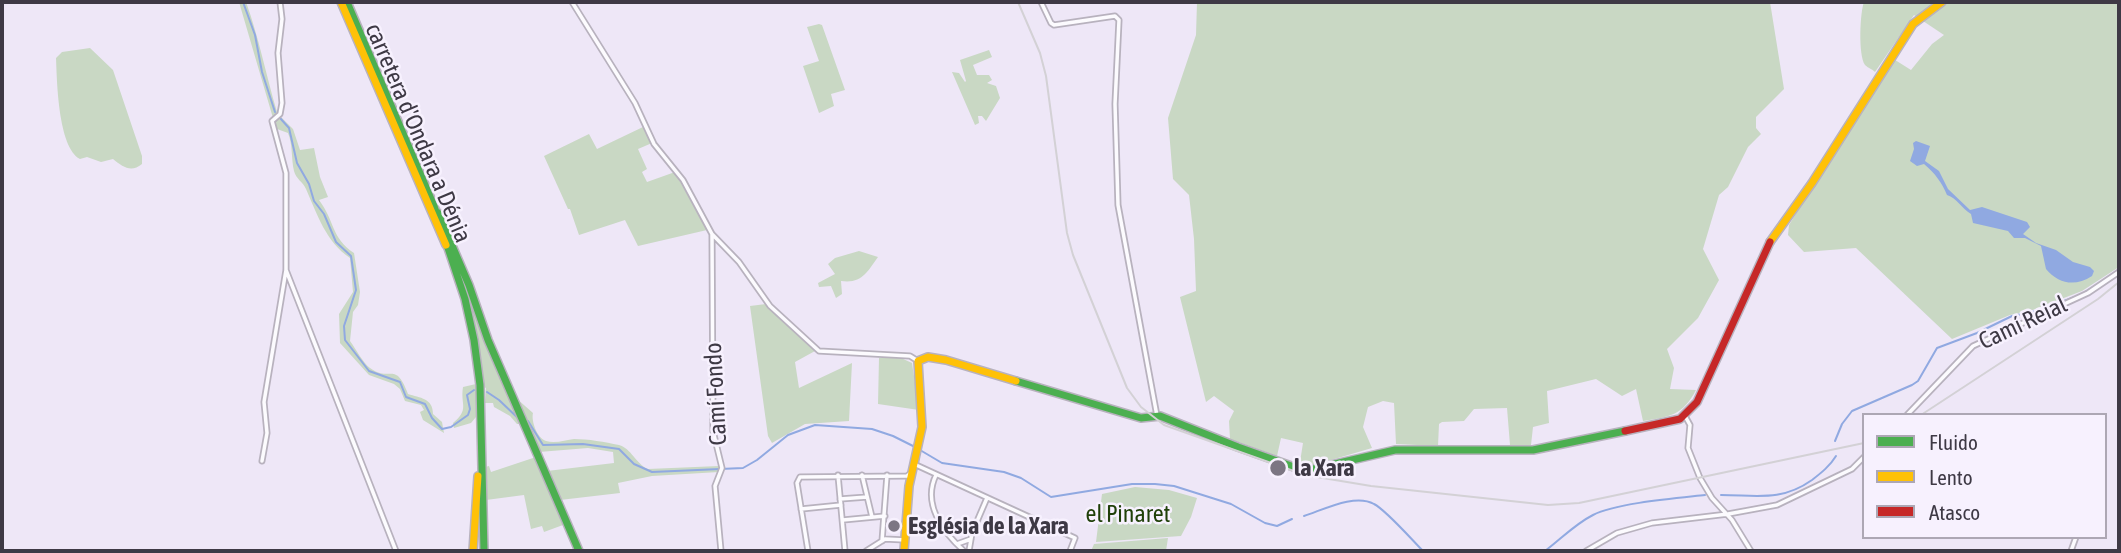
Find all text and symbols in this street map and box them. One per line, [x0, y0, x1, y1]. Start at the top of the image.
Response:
street label: carretera d'Ondara a Dénia [359, 19, 477, 247]
street label: Camí Reial [1974, 290, 2072, 356]
street label: Camí Fondo [699, 342, 733, 446]
legend [1862, 413, 2107, 539]
text: Fluido [1929, 430, 1978, 454]
place label: la Xara [1294, 454, 1355, 482]
marker: la Xara [1268, 458, 1288, 478]
text: Lento [1929, 465, 1973, 489]
park label: el Pinaret [1085, 500, 1171, 528]
text: Atasco [1929, 500, 1980, 524]
place label: Església de la Xara [908, 512, 1069, 540]
marker: Església de la Xara [886, 518, 902, 534]

